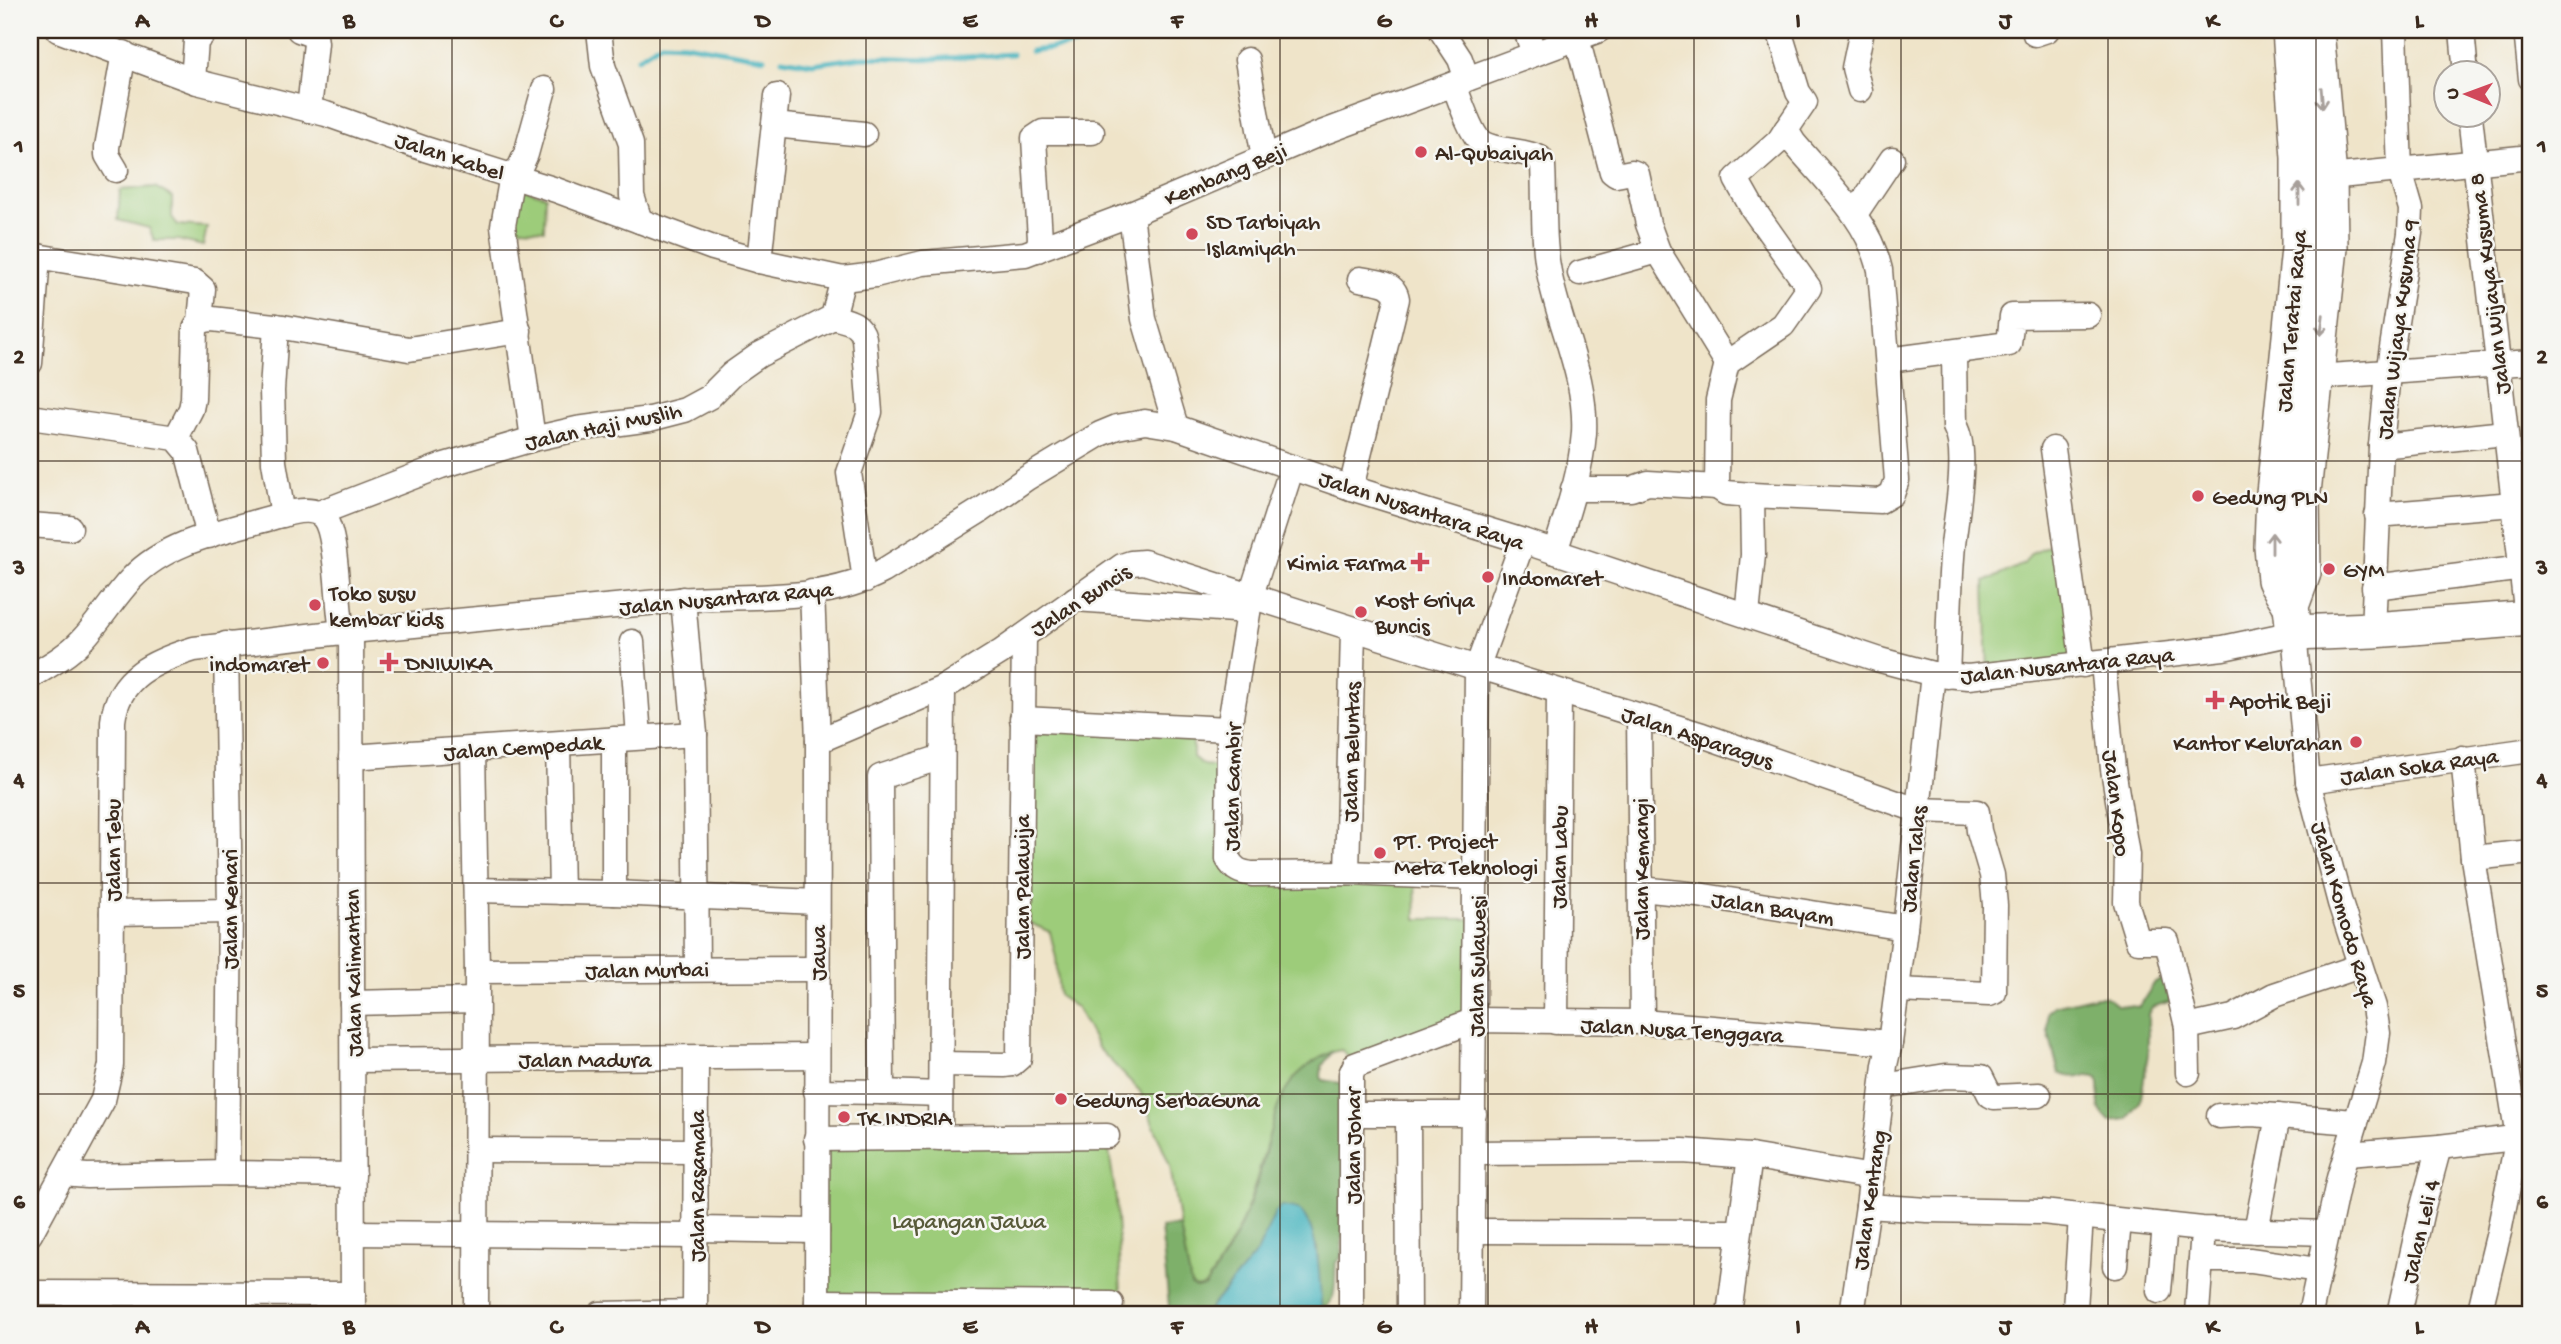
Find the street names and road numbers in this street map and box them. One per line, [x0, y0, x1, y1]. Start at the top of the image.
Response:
street label: Jalan Kabel [391, 128, 507, 189]
street label: Kembang Beji [1161, 138, 1292, 214]
street label: Jalan Wijaya Kusuma 8 [2465, 171, 2518, 396]
street label: Jalan Wijaya Kusuma 9 [2373, 217, 2426, 441]
street label: Jalan Teratai Raya [2272, 228, 2315, 413]
street label: Jalan Haji Muslih [523, 399, 685, 458]
street label: Jalan Nusantara Raya [1315, 466, 1528, 559]
street label: Jalan Buncis [1027, 559, 1137, 644]
street label: Jalan Nusantara Raya [618, 578, 836, 623]
street label: Jalan Nusantara Raya [1959, 643, 2177, 692]
street label: Jalan Beluntas [1339, 681, 1368, 822]
street label: Jalan Asparagus [1617, 702, 1777, 777]
street label: Jalan Gambir [1220, 721, 1249, 851]
street label: Jalan Cempedak [443, 730, 606, 769]
street label: Jalan Soka Raya [2339, 744, 2501, 793]
street label: Jalan Kopo [2095, 749, 2134, 858]
street label: Jalan Tebu [102, 798, 129, 901]
street label: Jalan Kemangi [1630, 798, 1657, 940]
street label: Jalan Talas [1896, 804, 1935, 914]
street label: Jalan Labu [1547, 805, 1576, 909]
street label: Jalan Palawija [1011, 813, 1038, 959]
street label: Jalan Komodo Raya [2303, 819, 2382, 1012]
street label: Jalan Kenari [219, 849, 246, 969]
street label: Jalan Bayam [1709, 887, 1836, 933]
street label: Jalan Kalimantan [341, 889, 370, 1057]
street label: Jalan Sulawesi [1465, 895, 1494, 1037]
street label: Jawa [807, 924, 834, 981]
street label: Jalan Murbai [585, 958, 709, 987]
street label: Jalan Nusa Tenggara [1580, 1014, 1785, 1051]
street label: Jalan Madura [518, 1049, 653, 1076]
street label: Jalan Johar [1342, 1086, 1369, 1204]
street label: Jalan Rasamala [686, 1109, 713, 1262]
street label: Jalan Kentang [1848, 1129, 1895, 1272]
street label: Jalan Leli 4 [2397, 1177, 2447, 1286]

